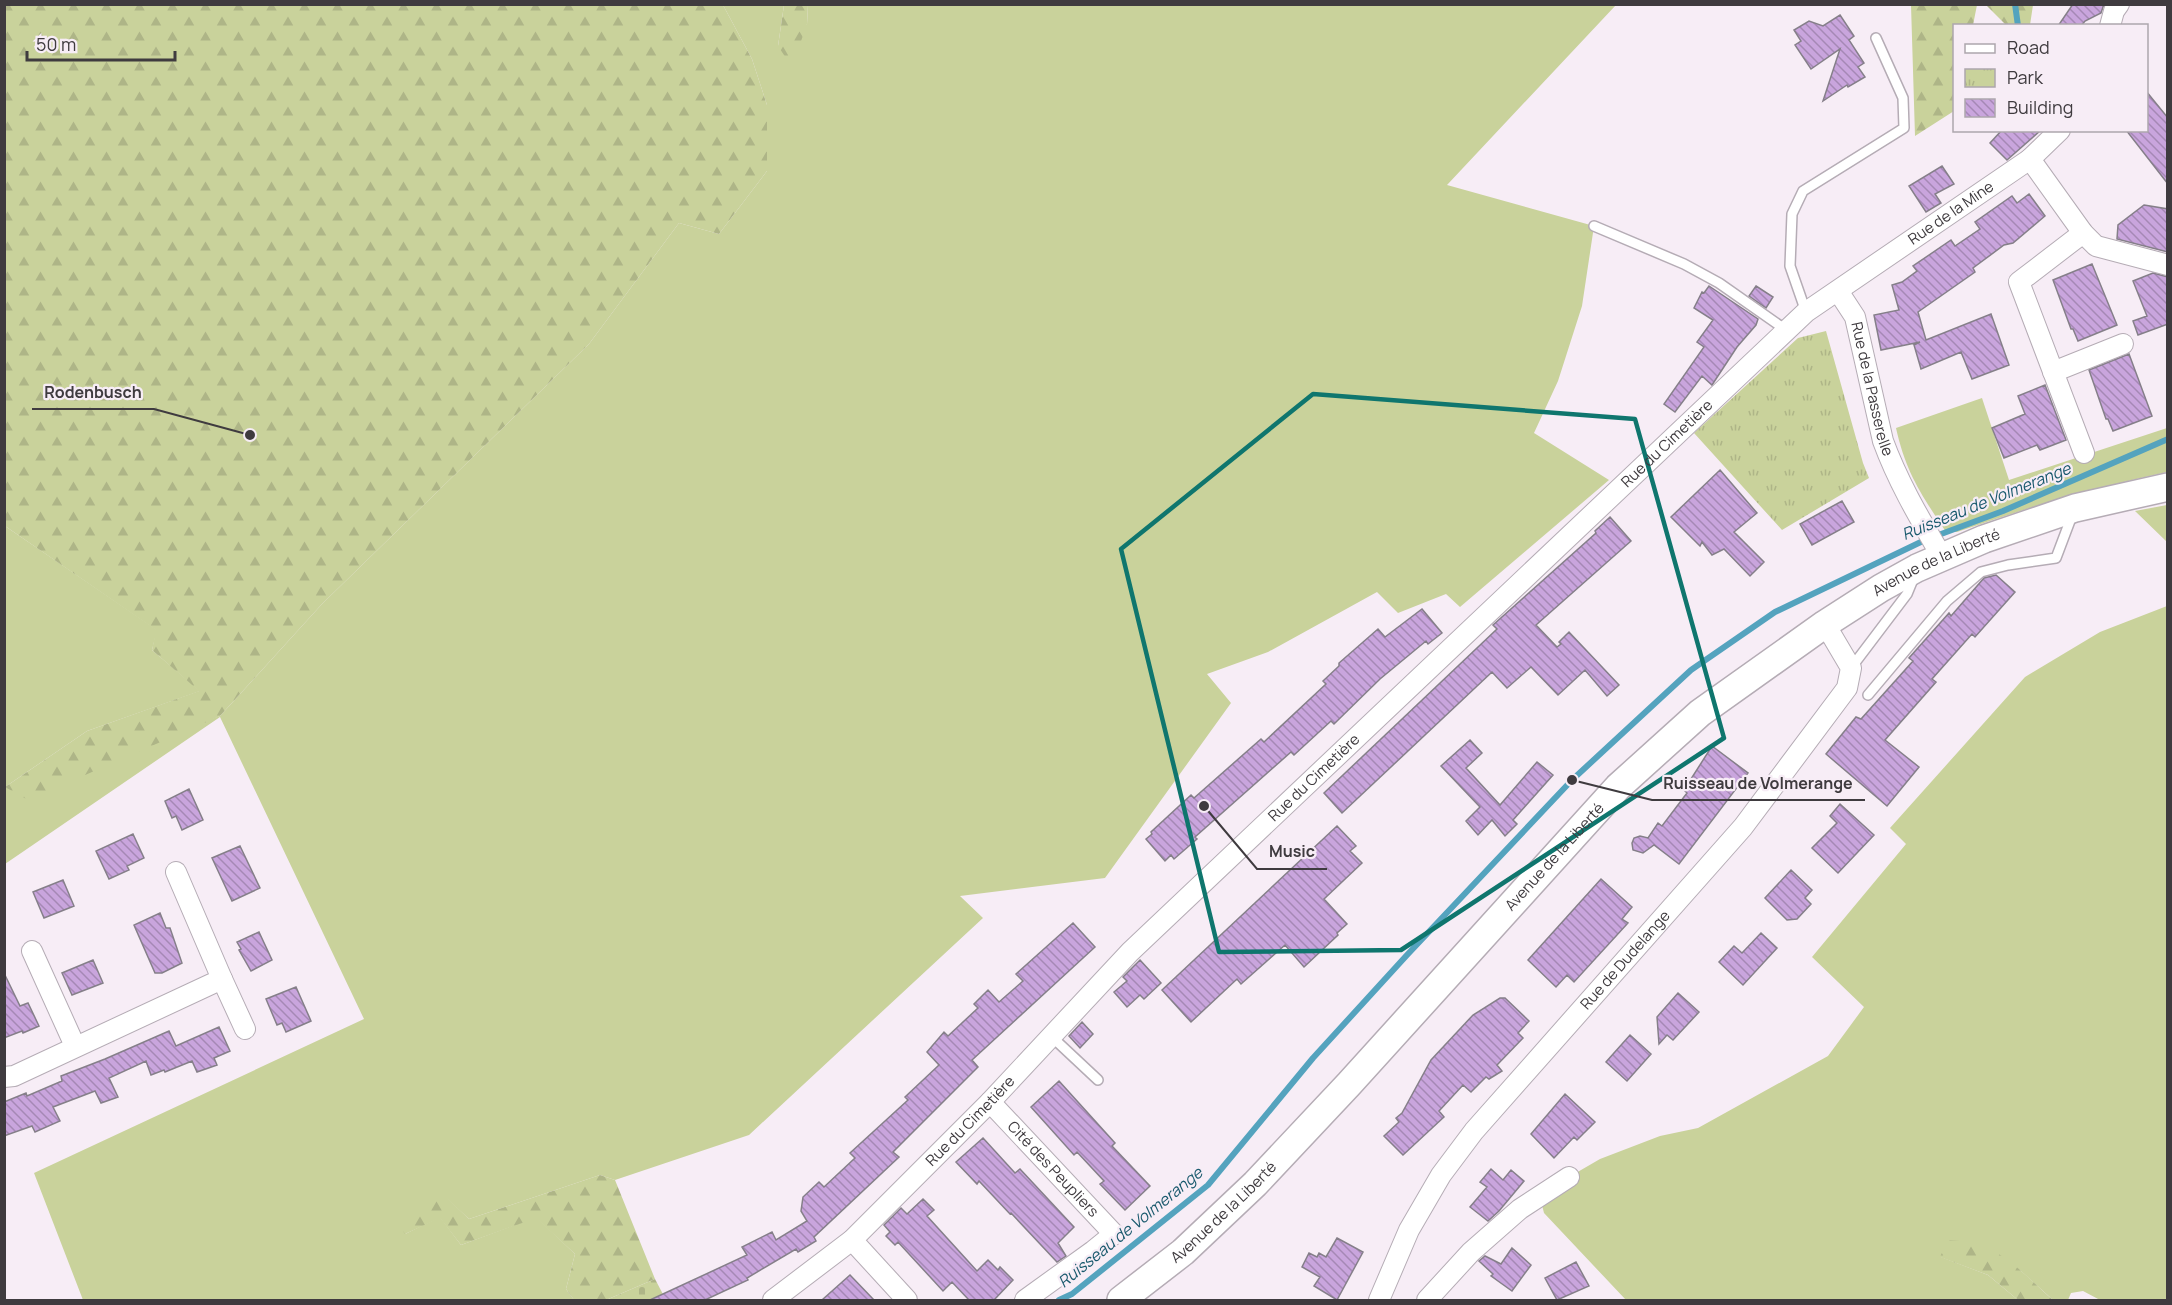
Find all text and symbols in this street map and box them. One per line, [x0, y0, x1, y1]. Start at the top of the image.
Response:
scale bar [27, 24, 176, 62]
legend [1953, 24, 2148, 132]
text: 50 m [36, 32, 76, 56]
text: Road [2007, 35, 2050, 59]
text: Park [2007, 65, 2044, 89]
text: Building [2007, 95, 2073, 119]
street label: Rue de la Mine [1904, 176, 1998, 249]
street label: Rue de la Passerelle [1846, 320, 1899, 459]
callout: Rodenbusch [32, 375, 154, 409]
text: Rodenbusch [44, 381, 142, 403]
street label: Rue du Cimetière [1616, 395, 1717, 492]
water label: Ruisseau de Volmerange [1898, 456, 2075, 545]
street label: Avenue de la Liberté [1868, 523, 2003, 601]
street label: Rue du Cimetière [1263, 729, 1364, 826]
callout: Ruisseau de Volmerange [1652, 766, 1865, 800]
text: Ruisseau de Volmerange [1663, 772, 1853, 794]
street label: Avenue de la Liberté [1500, 798, 1609, 915]
callout: Music [1257, 835, 1327, 869]
text: Music [1269, 840, 1315, 862]
street label: Rue de Dudelange [1575, 905, 1675, 1014]
street label: Rue du Cimetière [921, 1071, 1019, 1171]
street label: Cité des Peupliers [1003, 1116, 1104, 1222]
street label: Avenue de la Liberté [1166, 1157, 1281, 1268]
water label: Ruisseau de Volmerange [1053, 1161, 1208, 1292]

